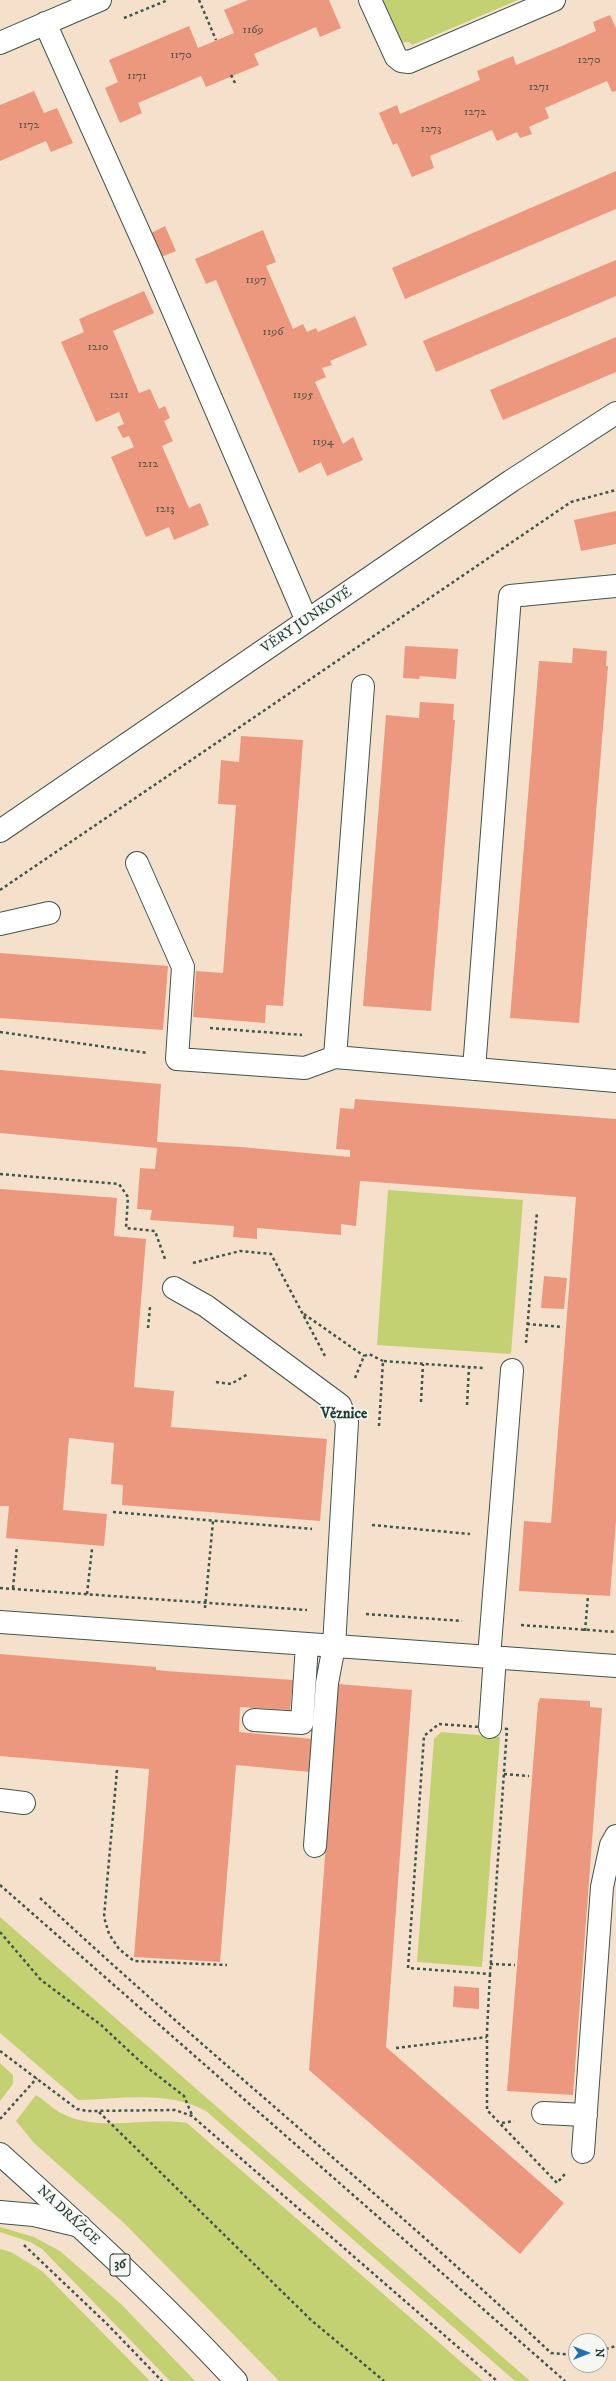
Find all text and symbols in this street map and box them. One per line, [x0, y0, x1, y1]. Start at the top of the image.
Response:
house number: 1169 [242, 24, 264, 38]
house number: 1170 [170, 49, 192, 63]
house number: 1270 [578, 54, 600, 68]
house number: 1171 [127, 70, 147, 84]
house number: 1271 [529, 81, 549, 95]
house number: 1272 [464, 106, 486, 120]
house number: 1172 [18, 119, 40, 133]
house number: 1273 [421, 123, 441, 137]
house number: 1197 [245, 274, 267, 288]
house number: 1196 [262, 326, 284, 340]
house number: 1210 [87, 341, 109, 355]
house number: 1211 [109, 389, 129, 403]
house number: 1195 [293, 389, 313, 403]
house number: 1194 [312, 436, 334, 450]
house number: 1212 [138, 458, 158, 472]
house number: 1213 [155, 503, 175, 517]
street label: VĚRY JUNKOVÉ [258, 584, 356, 658]
district label: Věznice [321, 1406, 367, 1424]
street label: NA DRÁŽCE [33, 2183, 103, 2249]
road number: 36 [110, 2254, 130, 2276]
north arrow [568, 2333, 608, 2373]
text: N [592, 2348, 606, 2358]

